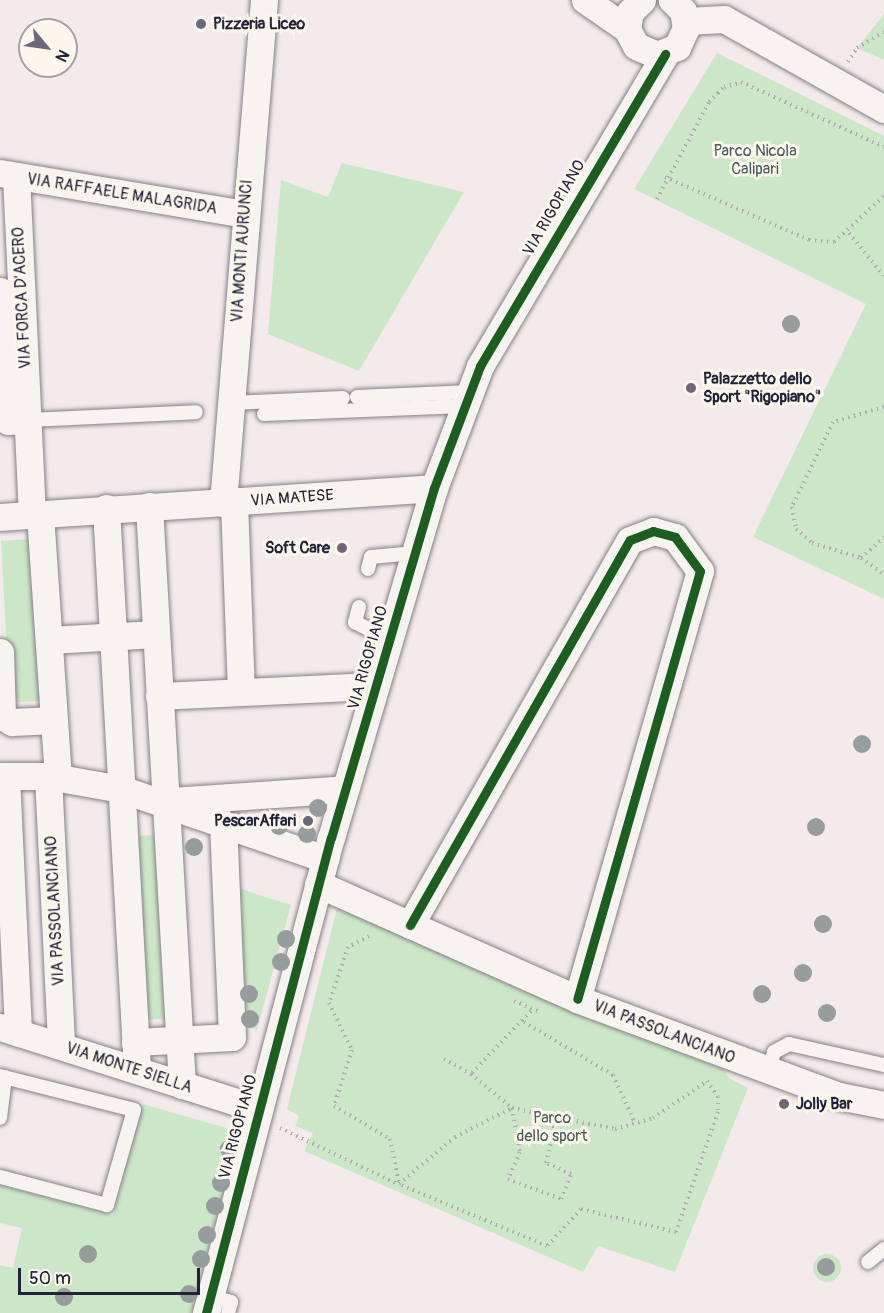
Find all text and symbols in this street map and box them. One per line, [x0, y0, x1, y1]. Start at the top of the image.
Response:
place label: Pizzeria Liceo [213, 14, 305, 34]
marker: Pizzeria Liceo [194, 17, 208, 31]
north arrow [18, 18, 78, 78]
text: N [51, 46, 73, 65]
park label: Parco Nicola Calipari [713, 141, 797, 179]
street label: VIA RIGOPIANO [519, 157, 589, 259]
street label: VIA RAFFAELE MALAGRIDA [25, 169, 219, 219]
street label: VIA MONTI AURUNCI [227, 179, 257, 323]
street label: VIA FORCA D'ACERO [9, 227, 35, 369]
place label: Palazzetto dello Sport "Rigopiano" [703, 369, 821, 407]
marker: Palazzetto dello Sport "Rigopiano" [684, 381, 698, 395]
street label: VIA MATESE [250, 486, 334, 510]
place label: Soft Care [265, 538, 330, 558]
marker: Soft Care [335, 541, 349, 555]
street label: VIA RIGOPIANO [344, 604, 392, 712]
place label: PescarAffari [214, 811, 296, 831]
marker: PescarAffari [301, 814, 315, 828]
street label: VIA PASSOLANCIANO [41, 836, 69, 986]
street label: VIA PASSOLANCIANO [590, 996, 738, 1068]
street label: VIA MONTE SIELLA [63, 1039, 195, 1097]
street label: VIA RIGOPIANO [215, 1073, 261, 1181]
place label: Jolly Bar [796, 1094, 852, 1114]
marker: Jolly Bar [777, 1097, 791, 1111]
park label: Parco dello sport [516, 1108, 588, 1146]
scale bar [21, 1256, 202, 1294]
text: 50 m [29, 1267, 71, 1290]

